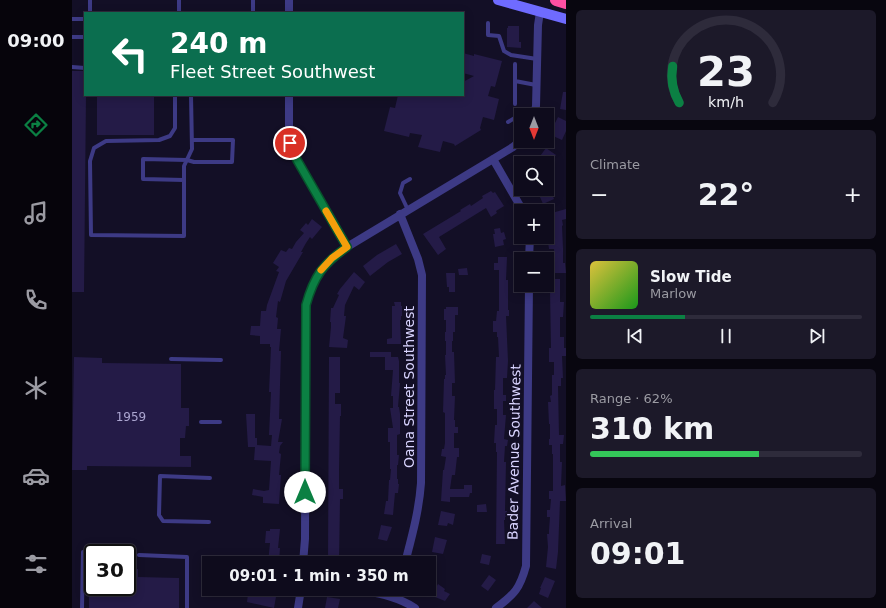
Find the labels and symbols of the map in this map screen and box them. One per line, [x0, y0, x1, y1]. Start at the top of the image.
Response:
north arrow [514, 108, 554, 148]
pin [273, 126, 307, 160]
street label: Oana Street Southwest [401, 305, 417, 468]
street label: Bader Avenue Southwest [504, 363, 524, 540]
house number: 1959 [116, 410, 146, 424]
position arrow [284, 471, 326, 513]
speed limit sign: 30 [84, 544, 136, 596]

